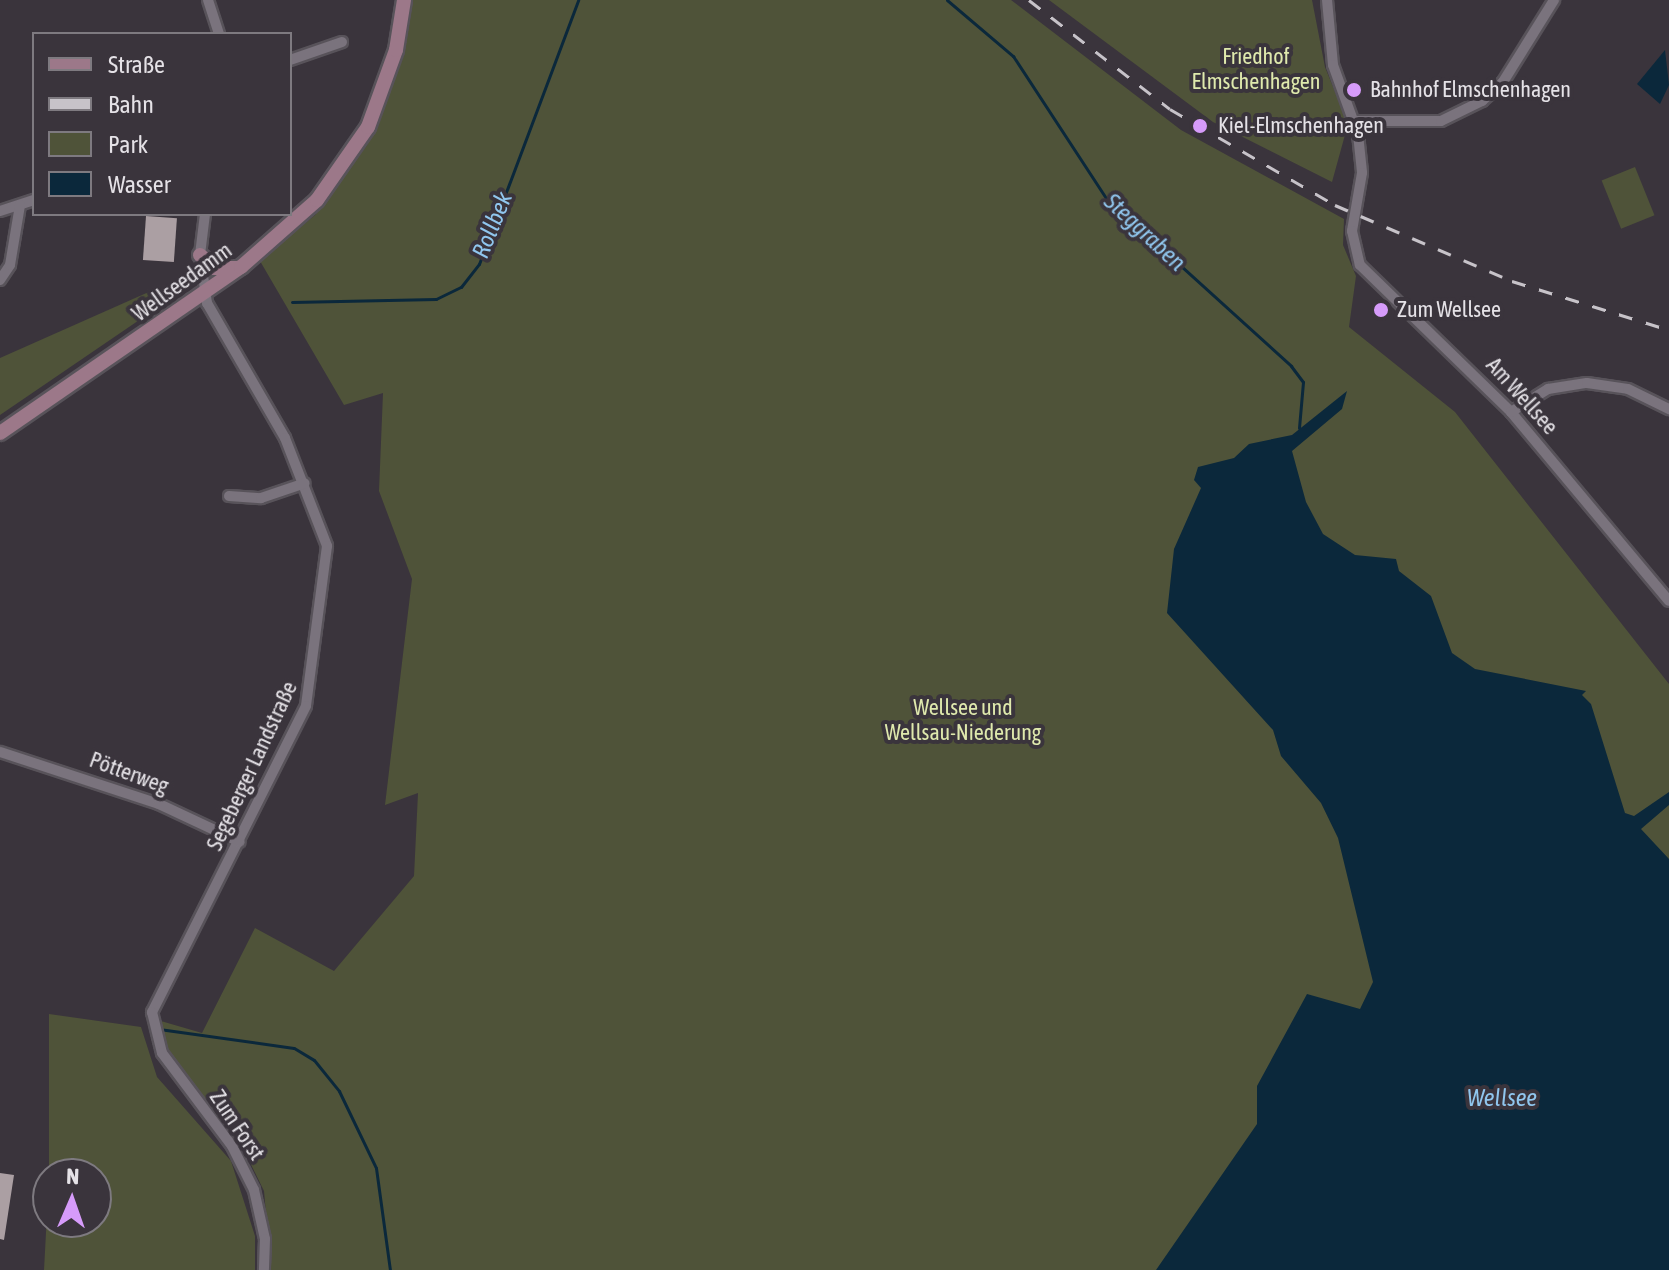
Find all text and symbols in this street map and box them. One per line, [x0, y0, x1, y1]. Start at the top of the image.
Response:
legend [32, 32, 292, 216]
park label: Friedhof Elmschenhagen [1192, 43, 1320, 94]
text: Straße [108, 51, 165, 78]
place label: Bahnhof Elmschenhagen [1370, 77, 1571, 103]
marker: Bahnhof Elmschenhagen [1345, 81, 1363, 99]
text: Bahn [108, 91, 154, 118]
place label: Kiel-Elmschenhagen [1218, 113, 1384, 139]
marker: Kiel-Elmschenhagen [1189, 115, 1211, 137]
text: Park [108, 131, 148, 158]
text: Wasser [108, 171, 171, 198]
water label: Steggraben [1098, 187, 1192, 277]
water label: Rollbek [466, 188, 518, 262]
street label: Wellseedamm [127, 237, 237, 327]
place label: Zum Wellsee [1397, 297, 1501, 323]
marker: Zum Wellsee [1372, 301, 1390, 319]
street label: Am Wellsee [1481, 352, 1563, 440]
street label: Segeberger Landstraße [201, 677, 303, 855]
park label: Wellsee und Wellsau-Niederung [885, 694, 1041, 746]
street label: Pötterweg [86, 747, 172, 799]
water label: Wellsee [1467, 1084, 1537, 1112]
street label: Zum Forst [204, 1085, 270, 1165]
north arrow [32, 1158, 112, 1238]
text: N [66, 1163, 80, 1189]

